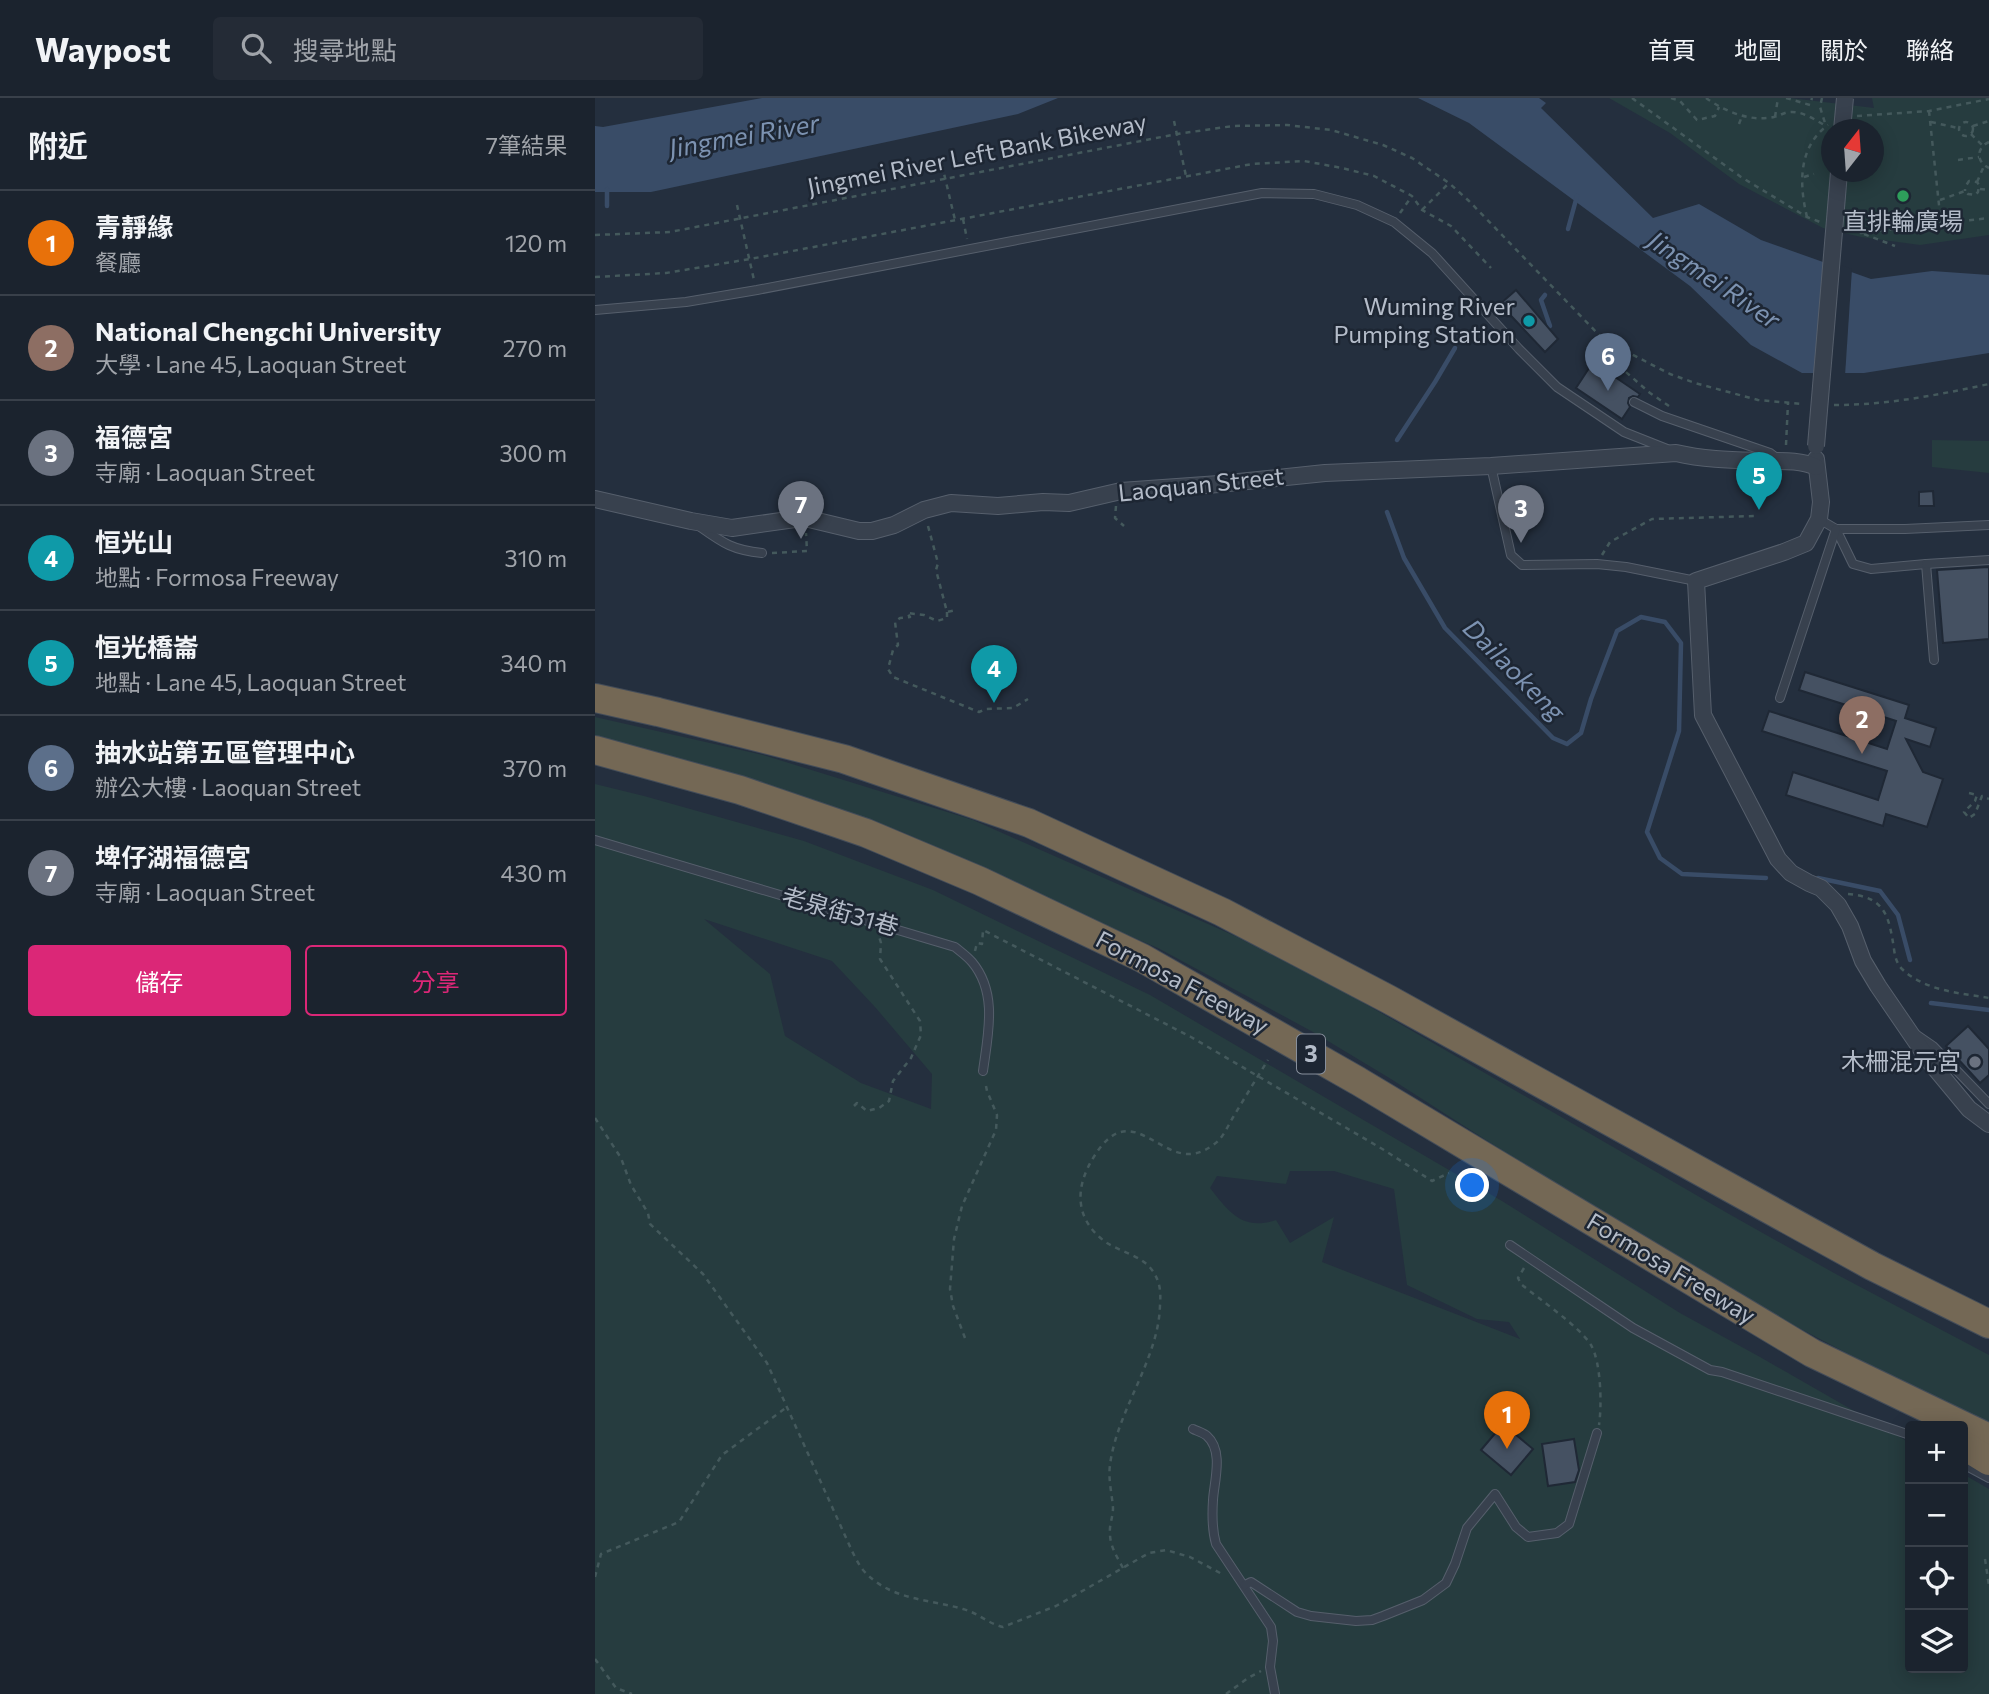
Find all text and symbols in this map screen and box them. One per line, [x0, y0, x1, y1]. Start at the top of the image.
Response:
search box [213, 17, 703, 80]
text: Waypost [35, 28, 171, 69]
icon: search [237, 29, 275, 67]
text: 搜尋地點 [293, 34, 397, 65]
text: 首頁 [1648, 35, 1696, 64]
text: 地圖 [1734, 35, 1782, 64]
text: 關於 [1820, 35, 1868, 64]
text: 聯絡 [1906, 35, 1954, 64]
water label: Jingmei River [664, 106, 823, 163]
street label: Jingmei River Left Bank Bikeway [805, 106, 1149, 201]
north arrow [1821, 119, 1884, 182]
text: 附近 [28, 126, 88, 163]
text: 7筆結果 [486, 131, 567, 159]
marker: 直排輪廣場 [1895, 188, 1911, 204]
place label: 直排輪廣場 [1843, 206, 1963, 235]
text: 青靜緣 [95, 211, 173, 242]
water label: Jingmei River [1641, 222, 1788, 335]
text: 1 [46, 229, 56, 257]
text: 120 m [505, 229, 567, 257]
text: 餐廳 [95, 248, 141, 276]
place label: Wuming River Pumping Station [1334, 291, 1515, 348]
marker: Wuming River Pumping Station [1521, 313, 1537, 329]
text: National Chengchi University [95, 315, 442, 346]
pin: 6 [1585, 333, 1631, 391]
text: 2 [44, 334, 58, 362]
text: 270 m [503, 334, 567, 362]
text: 大學 · Lane 45, Laoquan Street [95, 350, 406, 378]
text: 福德宮 [95, 421, 173, 452]
text: 3 [44, 439, 58, 467]
text: 300 m [499, 439, 567, 467]
pin: 5 [1736, 452, 1782, 510]
text: 寺廟 · Laoquan Street [95, 458, 315, 486]
street label: Laoquan Street [1116, 460, 1285, 507]
pin: 7 [778, 481, 824, 539]
pin: 3 [1498, 485, 1544, 543]
text: 恒光山 [95, 526, 173, 557]
text: 4 [44, 544, 58, 572]
text: 310 m [505, 544, 567, 572]
text: 地點 · Formosa Freeway [95, 563, 339, 591]
water label: Dailaokeng [1458, 612, 1573, 727]
text: 恒光橋崙 [95, 631, 199, 662]
pin: 4 [971, 645, 1017, 703]
text: 5 [44, 649, 58, 677]
text: 340 m [501, 649, 567, 677]
text: 地點 · Lane 45, Laoquan Street [95, 668, 406, 696]
pin: 2 [1839, 696, 1885, 754]
text: 抽水站第五區管理中心 [95, 736, 355, 767]
text: 6 [44, 754, 58, 782]
text: 370 m [502, 754, 567, 782]
text: 辦公大樓 · Laoquan Street [95, 773, 361, 801]
text: 埤仔湖福德宮 [95, 841, 251, 872]
text: 7 [45, 859, 57, 887]
text: 430 m [501, 859, 567, 887]
text: 寺廟 · Laoquan Street [95, 878, 315, 906]
street label: 老泉街31巷 [779, 880, 902, 941]
street label: Formosa Freeway [1091, 924, 1274, 1039]
button: 儲存 [28, 945, 291, 1016]
button: 分享 [305, 945, 567, 1016]
road number: 3 [1297, 1035, 1325, 1074]
place label: 木柵混元宮 [1841, 1046, 1961, 1075]
marker: 木柵混元宮 [1967, 1054, 1983, 1070]
your location [1455, 1168, 1489, 1202]
street label: Formosa Freeway [1582, 1206, 1761, 1329]
pin: 1 [1484, 1391, 1530, 1449]
map controls [1905, 1421, 1968, 1673]
button: + [1905, 1421, 1968, 1484]
button: − [1905, 1484, 1968, 1547]
button: locate [1905, 1547, 1968, 1610]
button: layers [1905, 1610, 1968, 1673]

